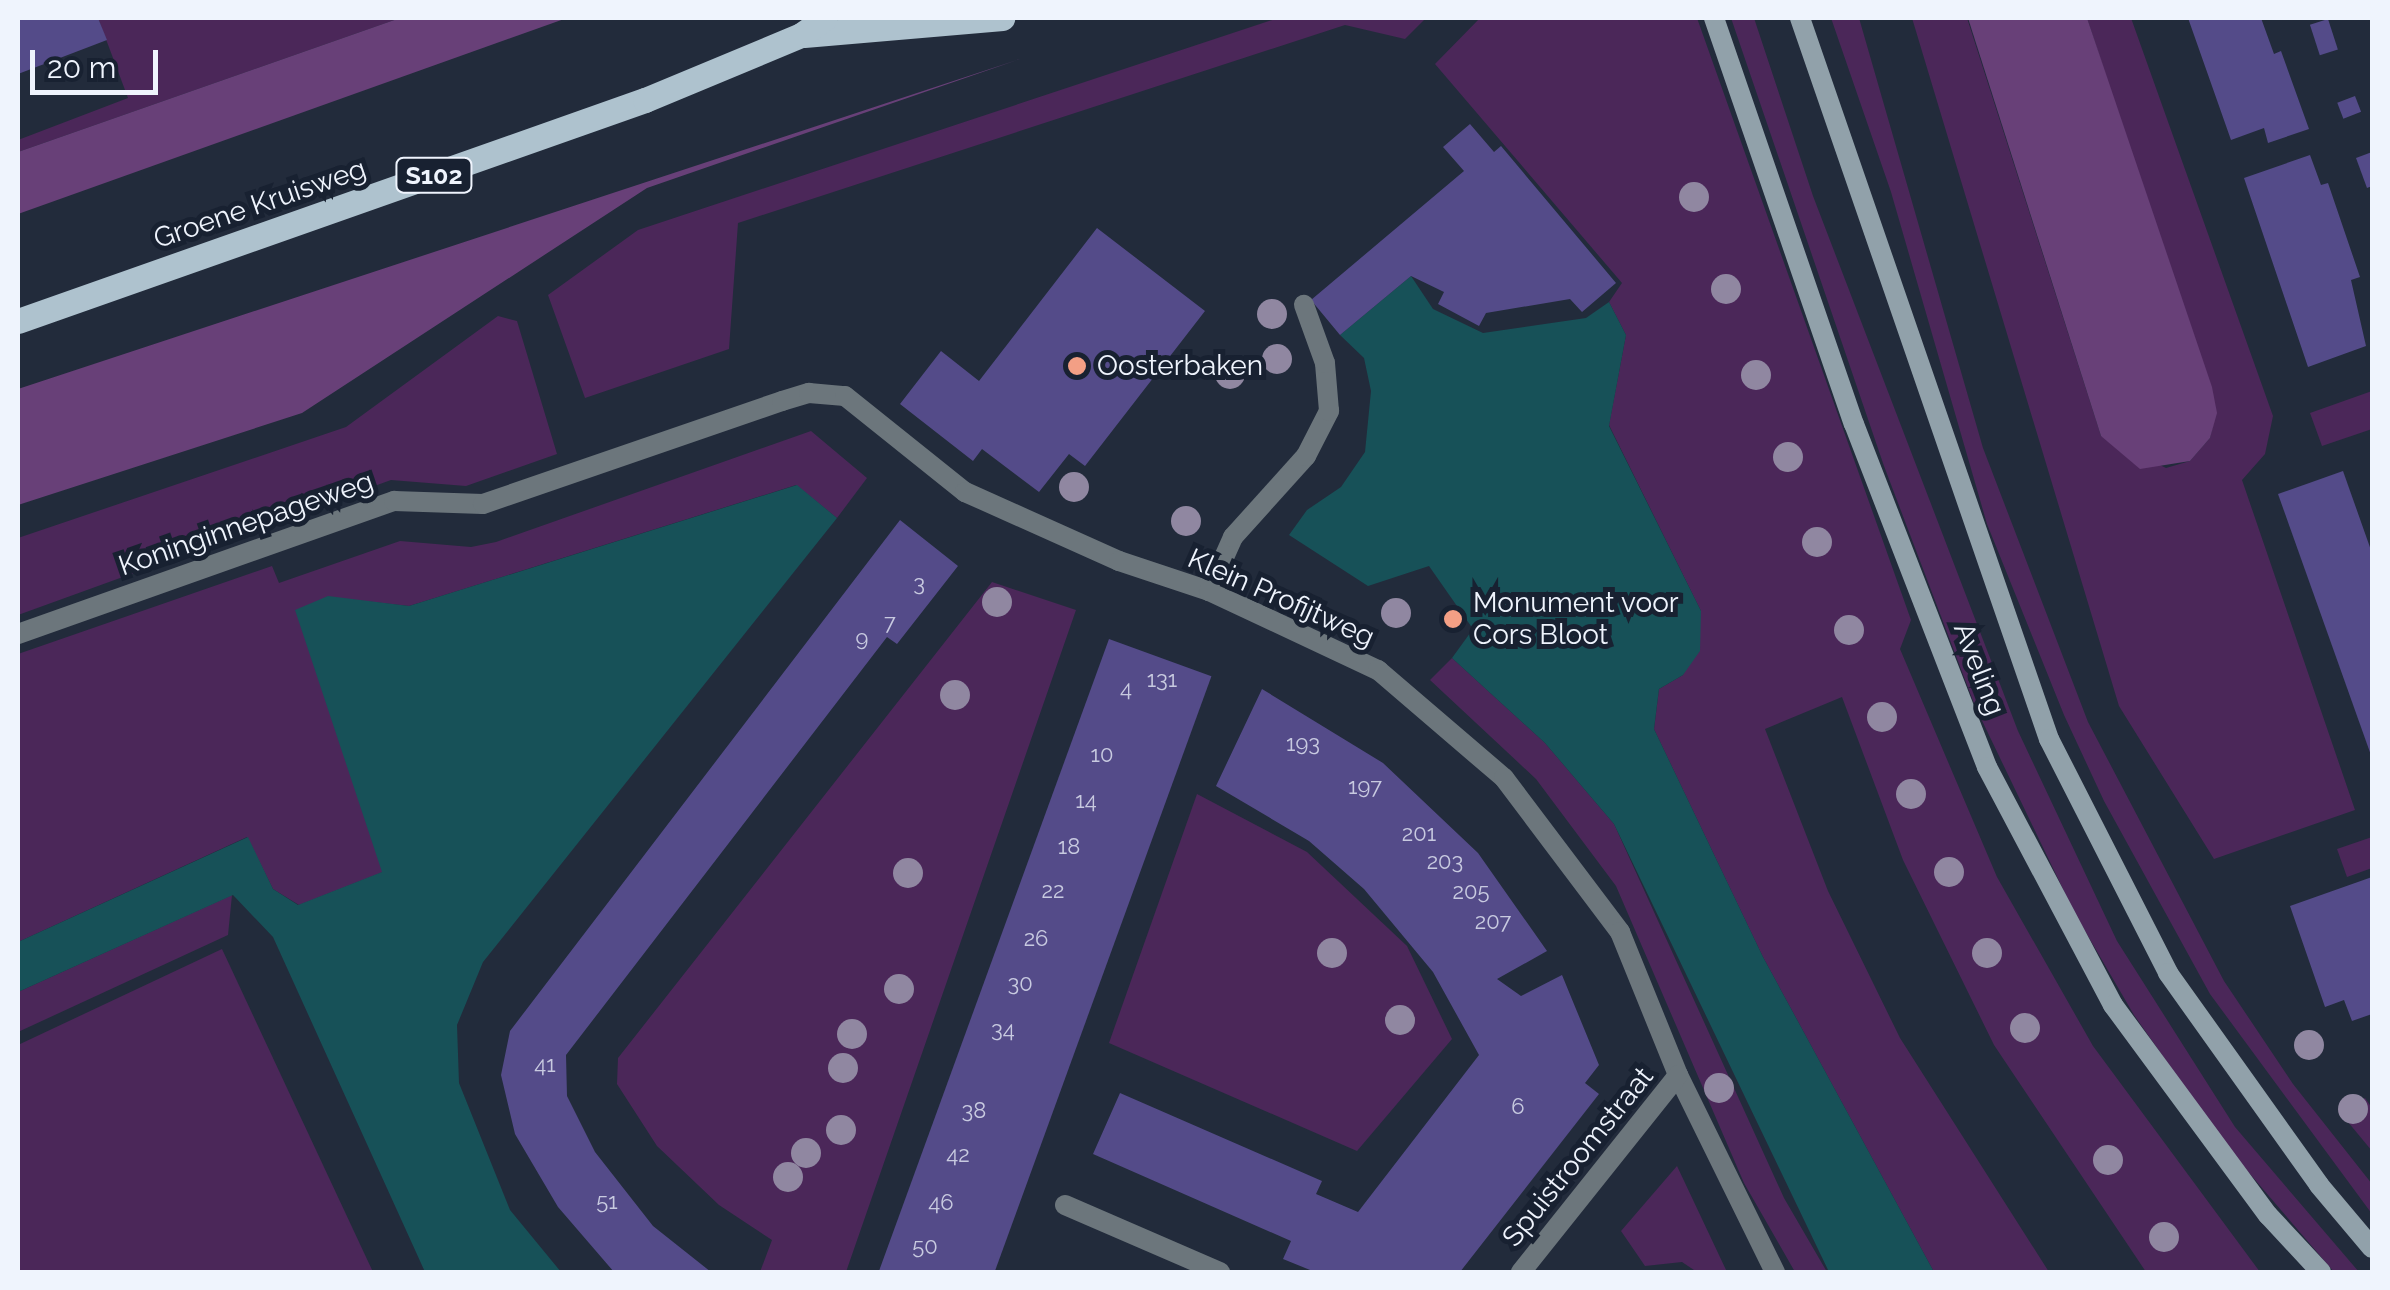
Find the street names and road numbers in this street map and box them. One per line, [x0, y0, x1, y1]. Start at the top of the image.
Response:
street label: Groene Kruisweg [149, 152, 371, 256]
road number: S102 [394, 155, 474, 195]
street label: Koninginnepageweg [114, 465, 378, 583]
street label: Klein Profijtweg [1183, 542, 1379, 654]
street label: Aveling [1946, 618, 2012, 720]
street label: Spuistroomstraat [1495, 1061, 1661, 1253]

